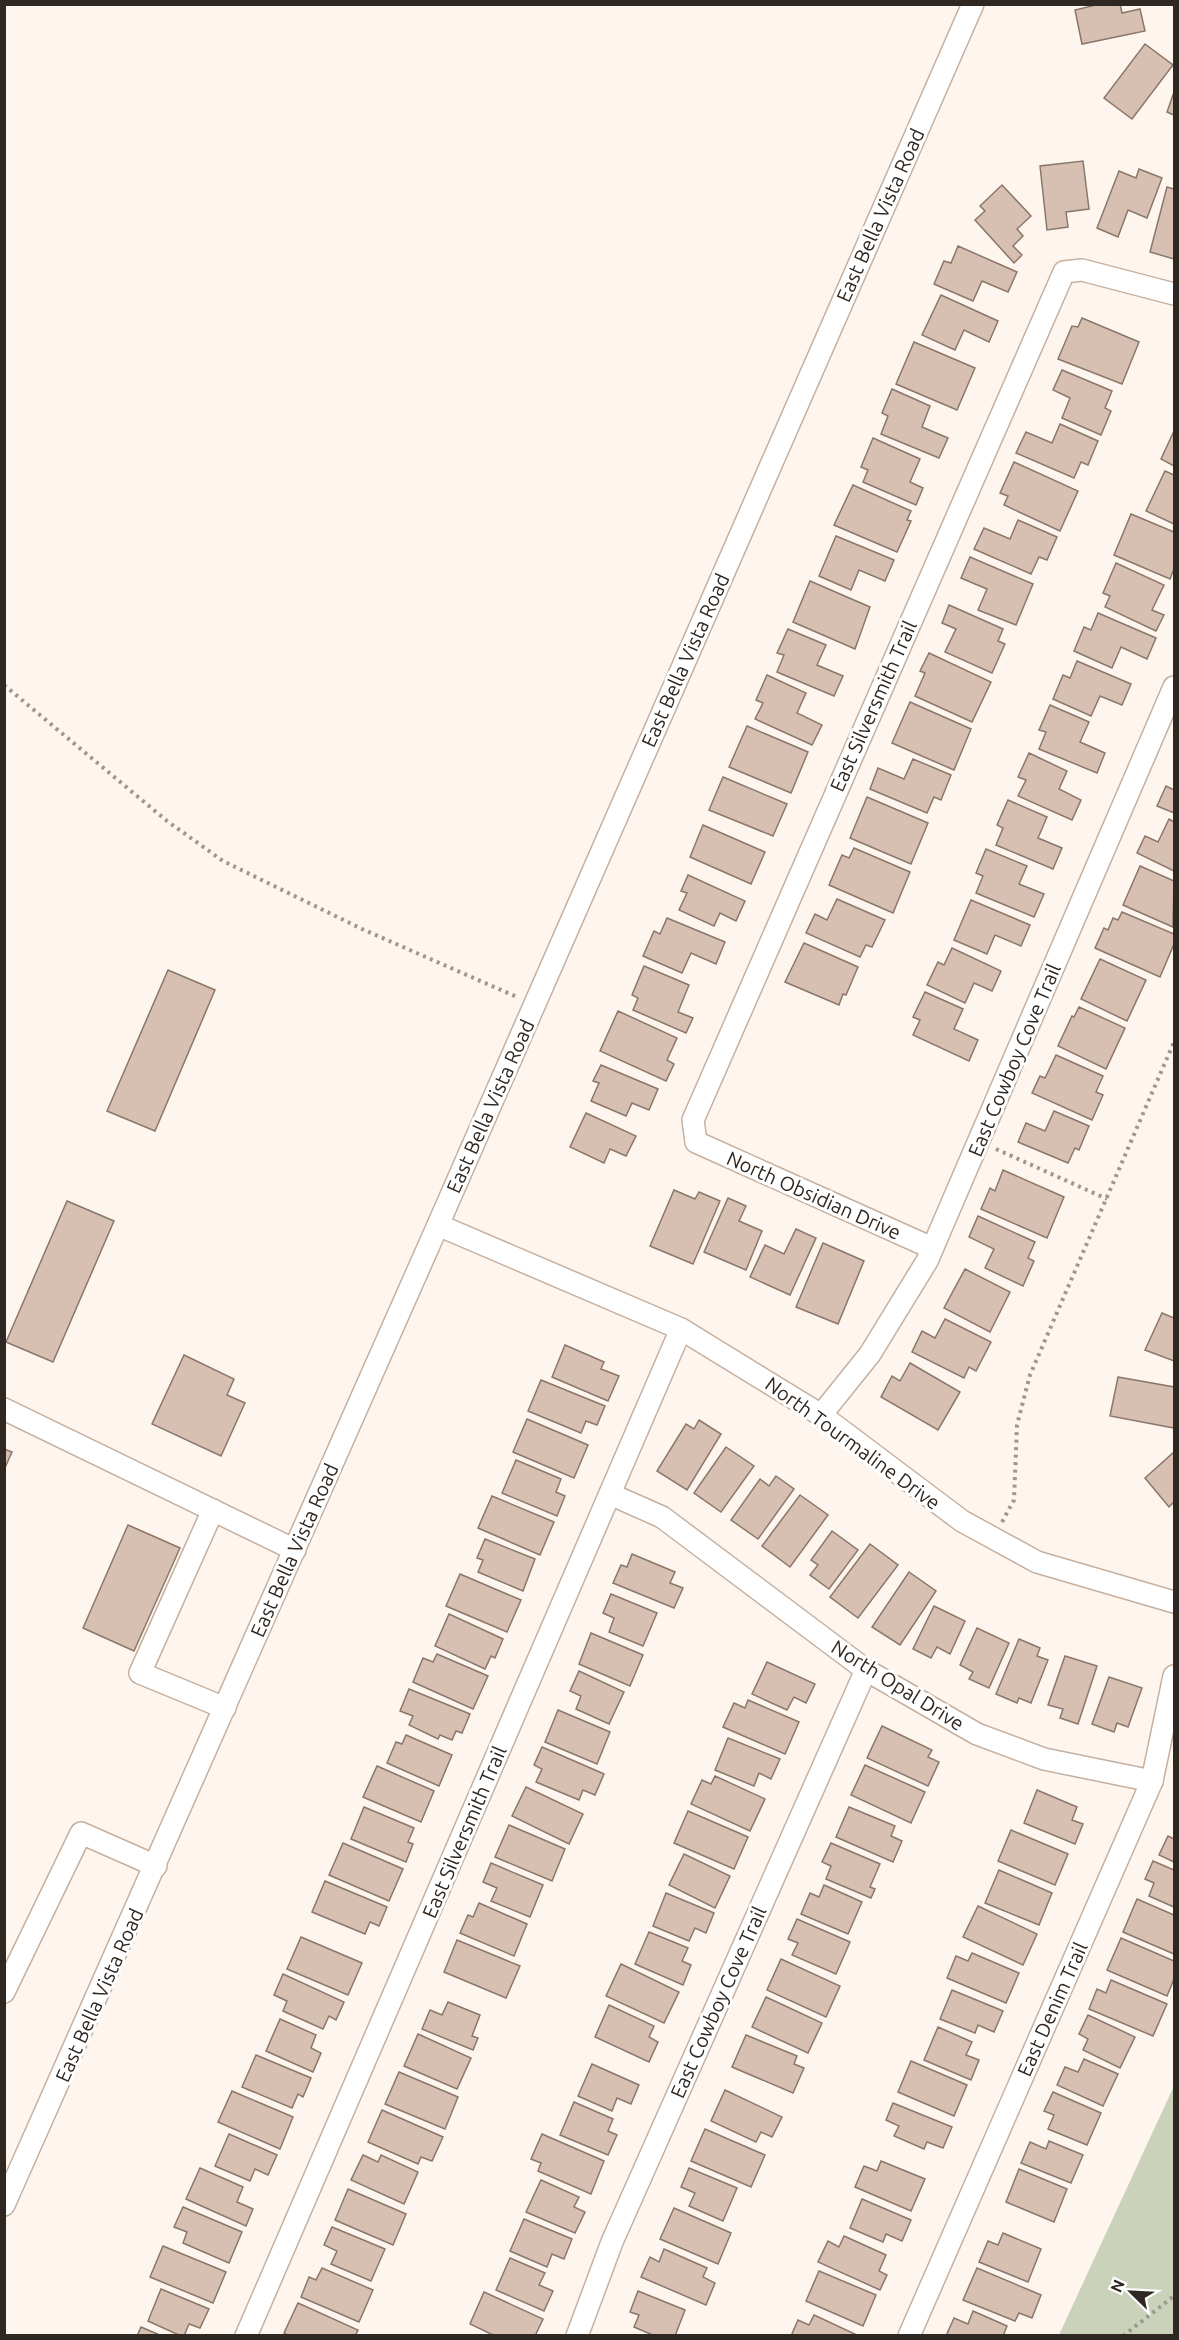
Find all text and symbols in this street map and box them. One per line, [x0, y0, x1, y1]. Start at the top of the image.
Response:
street label: East Bella Vista Road [831, 125, 929, 305]
street label: East Bella Vista Road [636, 570, 734, 750]
street label: East Silversmith Trail [825, 617, 921, 795]
street label: East Cowboy Cove Trail [963, 960, 1065, 1160]
street label: East Bella Vista Road [441, 1016, 539, 1196]
street label: North Obsidian Drive [723, 1146, 905, 1244]
street label: North Tourmaline Drive [761, 1372, 945, 1514]
street label: East Bella Vista Road [245, 1460, 343, 1640]
street label: North Opal Drive [827, 1635, 969, 1735]
street label: East Silversmith Trail [417, 1743, 511, 1921]
street label: East Cowboy Cove Trail [665, 1903, 771, 2101]
street label: East Bella Vista Road [50, 1905, 148, 2085]
street label: East Denim Trail [1012, 1938, 1092, 2080]
north arrow [1101, 2262, 1161, 2322]
text: N [1107, 2277, 1128, 2295]

